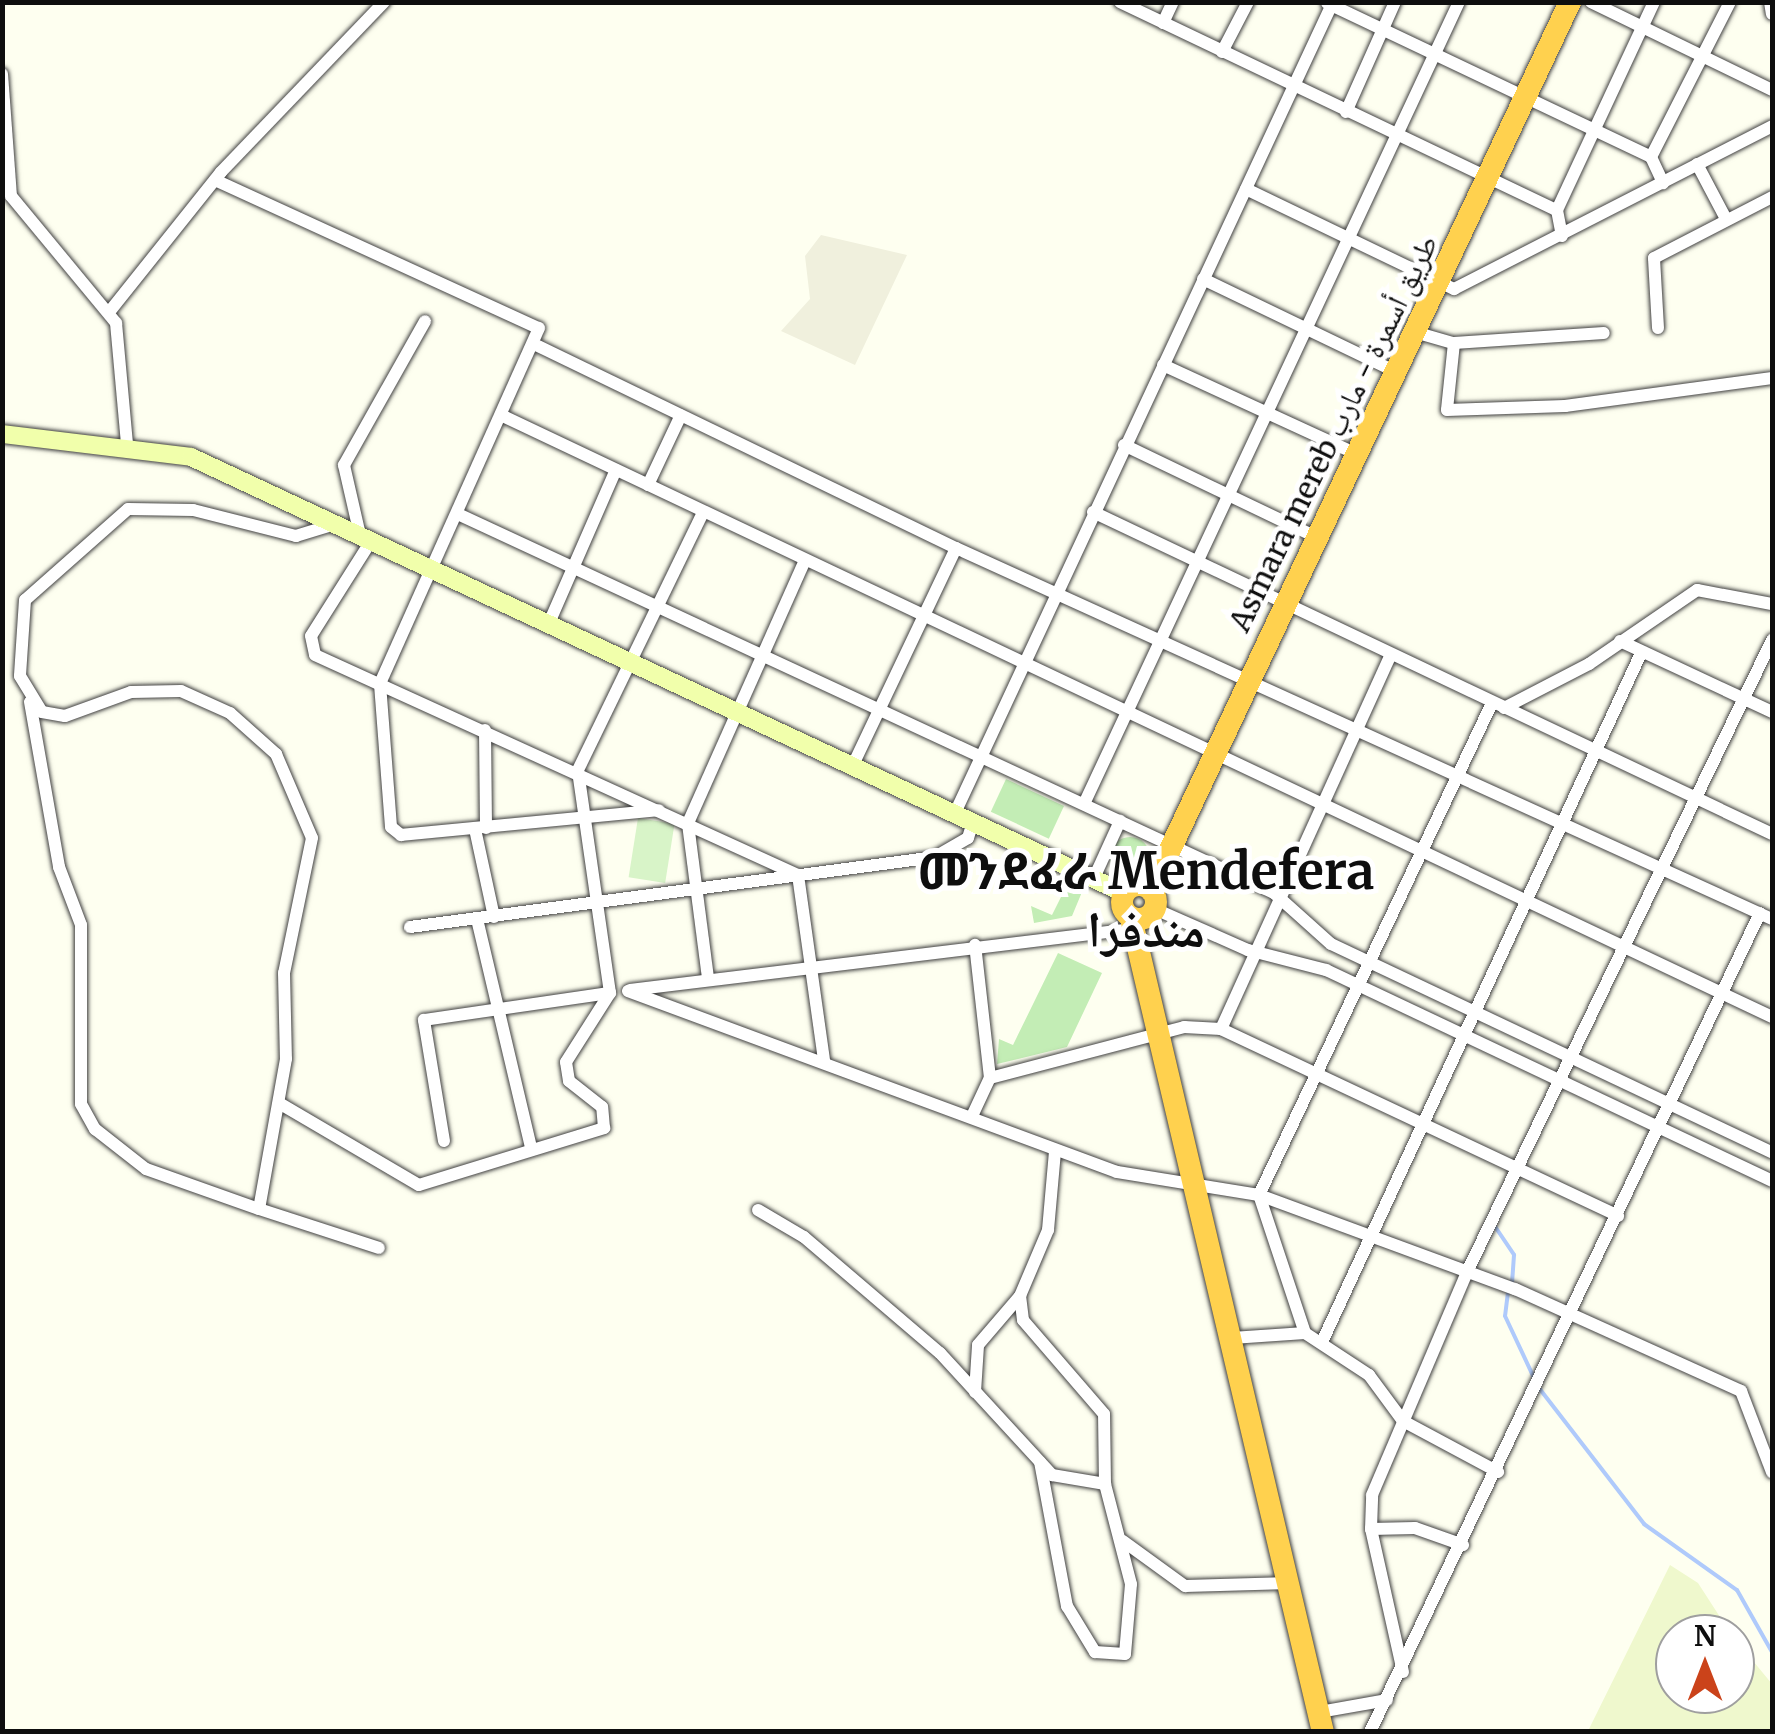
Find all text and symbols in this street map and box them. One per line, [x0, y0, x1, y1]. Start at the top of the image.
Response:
street label: Asmara mereb طريق أسمرة - مارب [1221, 229, 1445, 637]
district label: መንደፈራ Mendefera مندفرا [918, 841, 1374, 958]
north arrow [1655, 1614, 1755, 1714]
text: N [1694, 1618, 1716, 1654]

